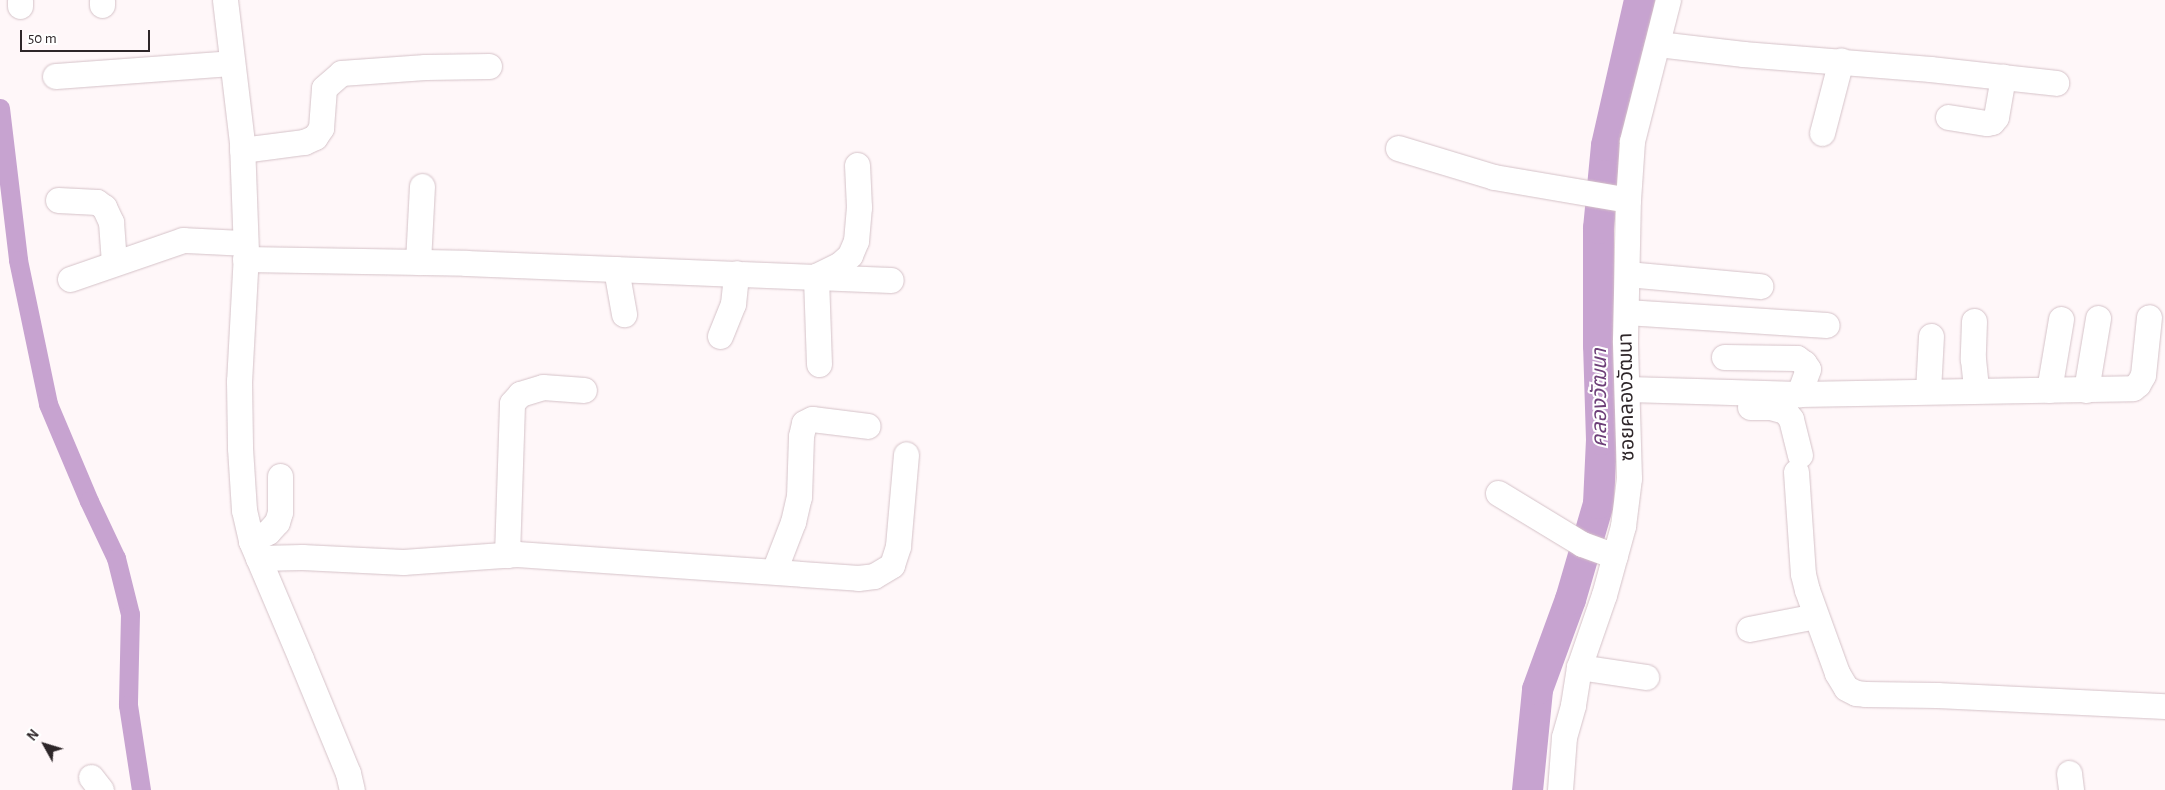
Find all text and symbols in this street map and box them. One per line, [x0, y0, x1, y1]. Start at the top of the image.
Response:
scale bar [22, 20, 152, 52]
text: 50 m [28, 31, 57, 46]
street label: ซอยคลองวัฒนา [1614, 332, 1640, 462]
water label: คลองวัฒนา [1587, 349, 1613, 447]
north arrow [20, 720, 70, 770]
text: N [25, 727, 42, 744]

